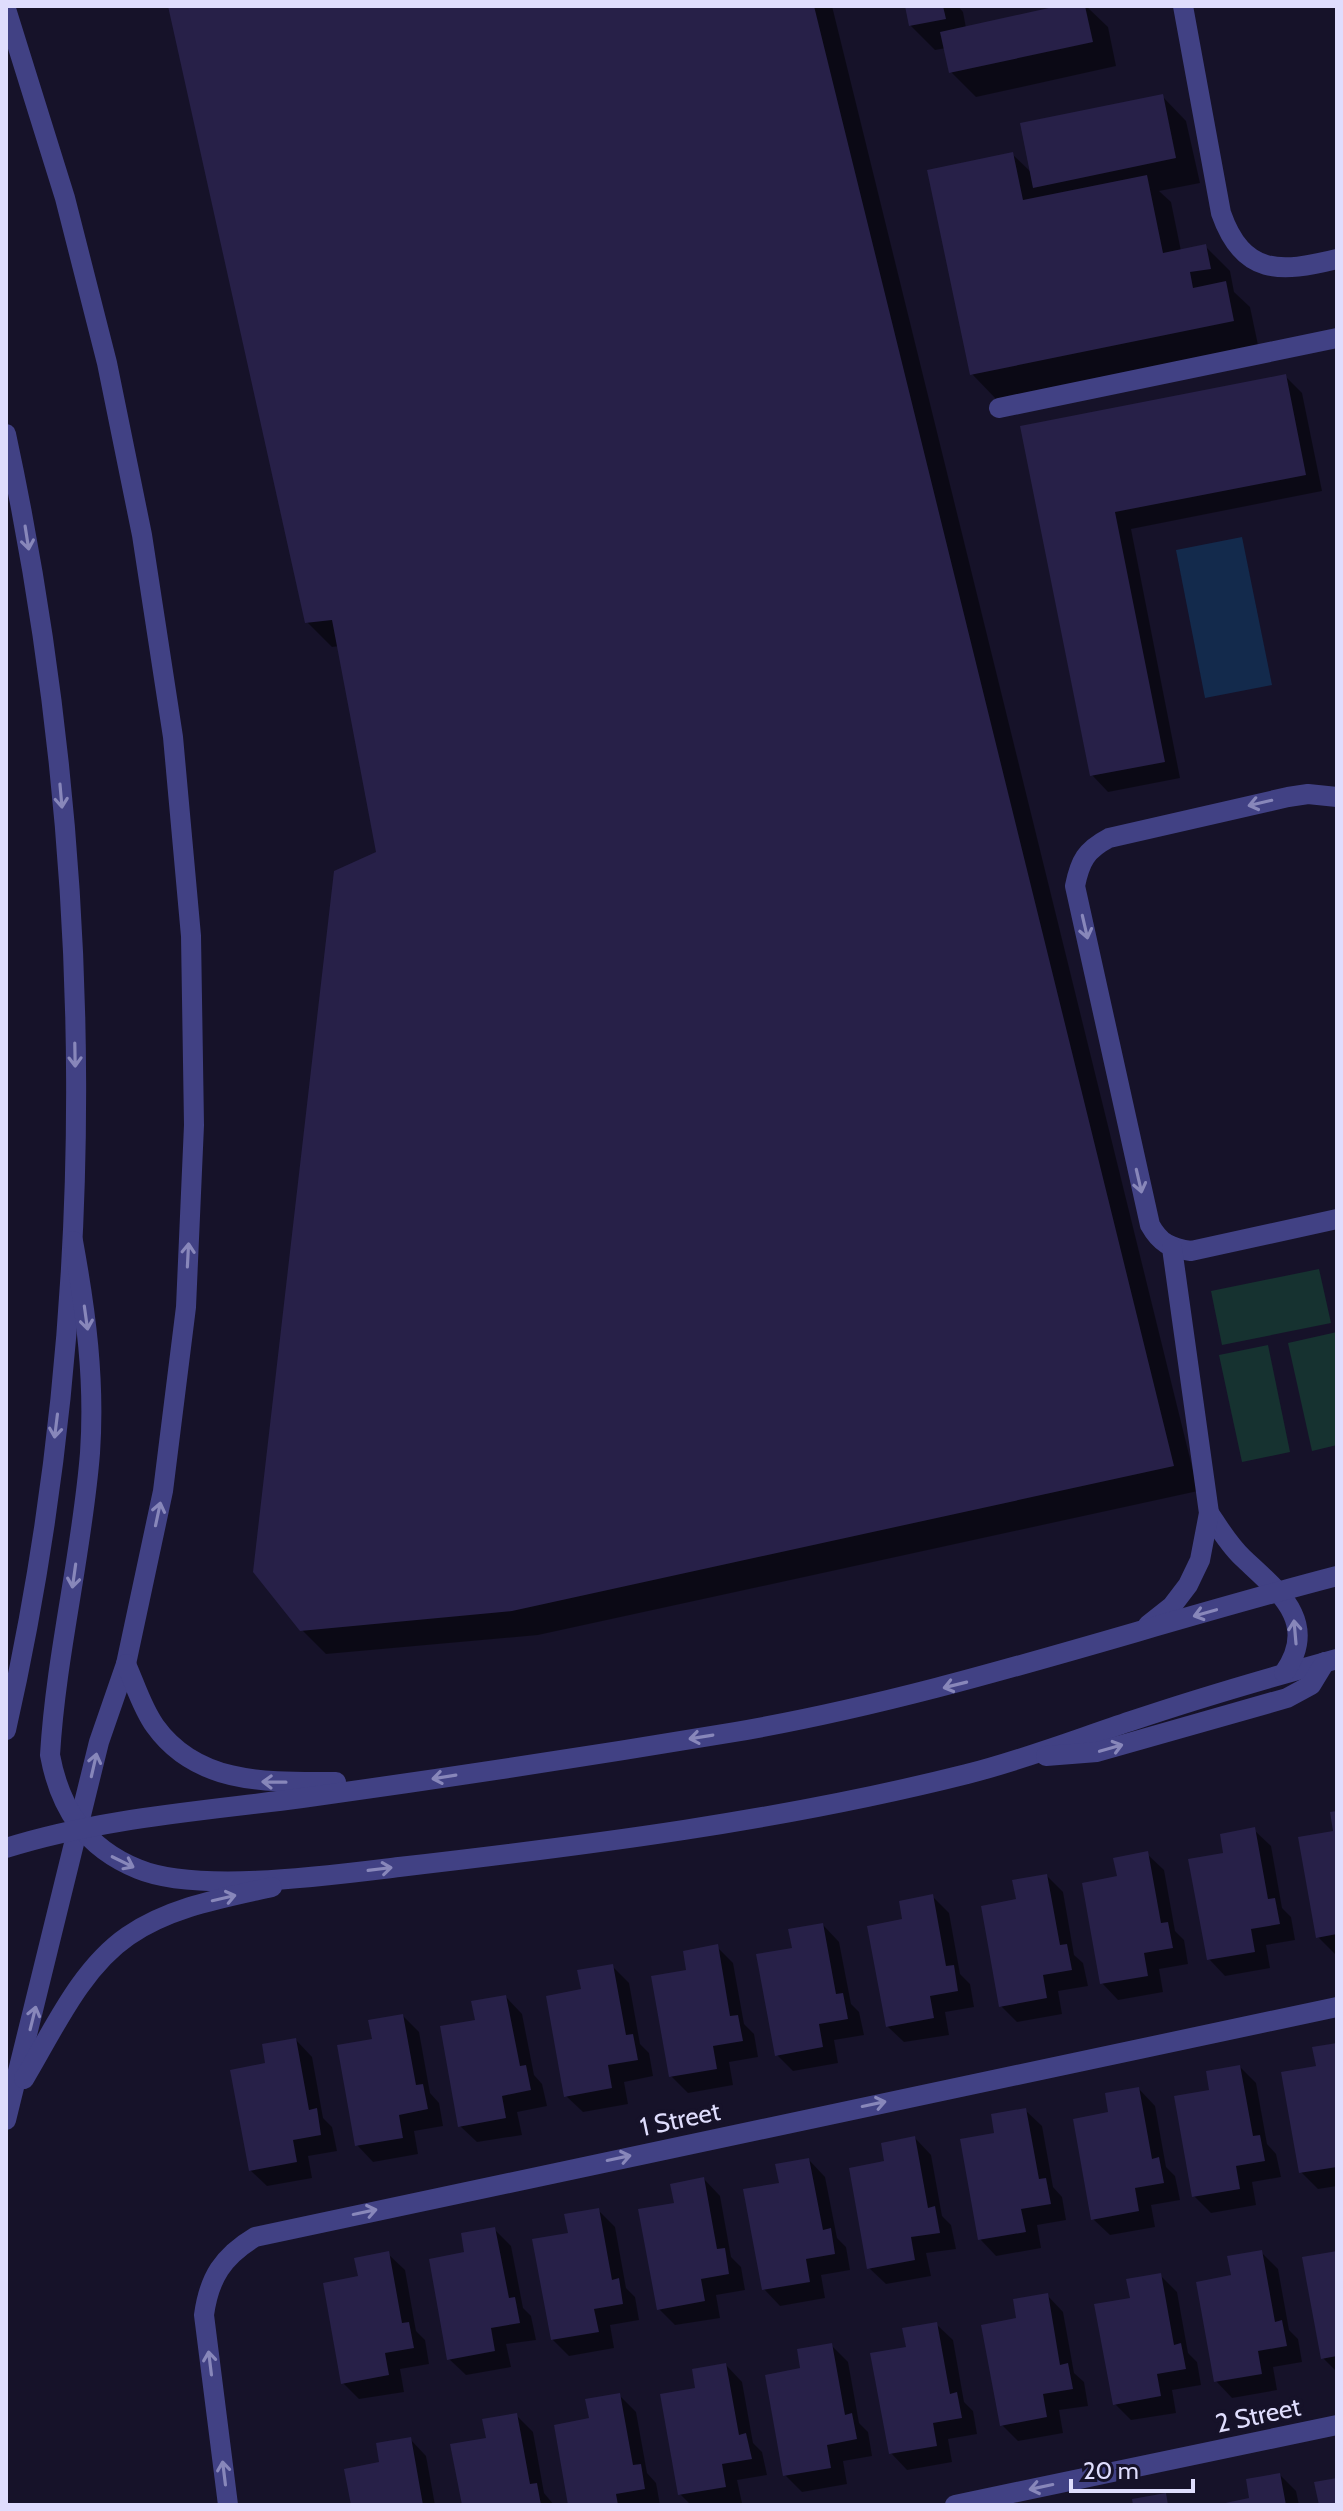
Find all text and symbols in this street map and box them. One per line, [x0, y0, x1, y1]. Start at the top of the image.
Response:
one-way arrow [20, 525, 35, 550]
one-way arrow [53, 782, 68, 809]
one-way arrow [1248, 796, 1274, 811]
one-way arrow [1078, 913, 1093, 939]
one-way arrow [67, 1041, 83, 1068]
one-way arrow [1133, 1168, 1148, 1193]
one-way arrow [181, 1243, 196, 1269]
one-way arrow [79, 1305, 94, 1330]
one-way arrow [48, 1413, 63, 1438]
one-way arrow [151, 1501, 166, 1527]
one-way arrow [66, 1563, 81, 1588]
one-way arrow [1193, 1607, 1218, 1621]
one-way arrow [1288, 1619, 1303, 1646]
one-way arrow [943, 1678, 969, 1693]
one-way arrow [688, 1731, 714, 1746]
one-way arrow [1098, 1740, 1124, 1755]
one-way arrow [87, 1753, 102, 1778]
one-way arrow [432, 1771, 457, 1786]
one-way arrow [261, 1774, 288, 1790]
one-way arrow [111, 1855, 135, 1870]
one-way arrow [366, 1862, 392, 1877]
one-way arrow [210, 1890, 236, 1905]
one-way arrow [26, 2005, 41, 2031]
street label: 1 Street [637, 2095, 723, 2143]
one-way arrow [860, 2096, 886, 2111]
one-way arrow [606, 2150, 631, 2165]
one-way arrow [351, 2204, 377, 2219]
one-way arrow [202, 2351, 217, 2376]
street label: 2 Street [1212, 2390, 1304, 2440]
scale bar [1071, 2443, 1193, 2493]
text: 20 m [1083, 2456, 1139, 2485]
one-way arrow [216, 2461, 231, 2486]
one-way arrow [1029, 2480, 1055, 2495]

